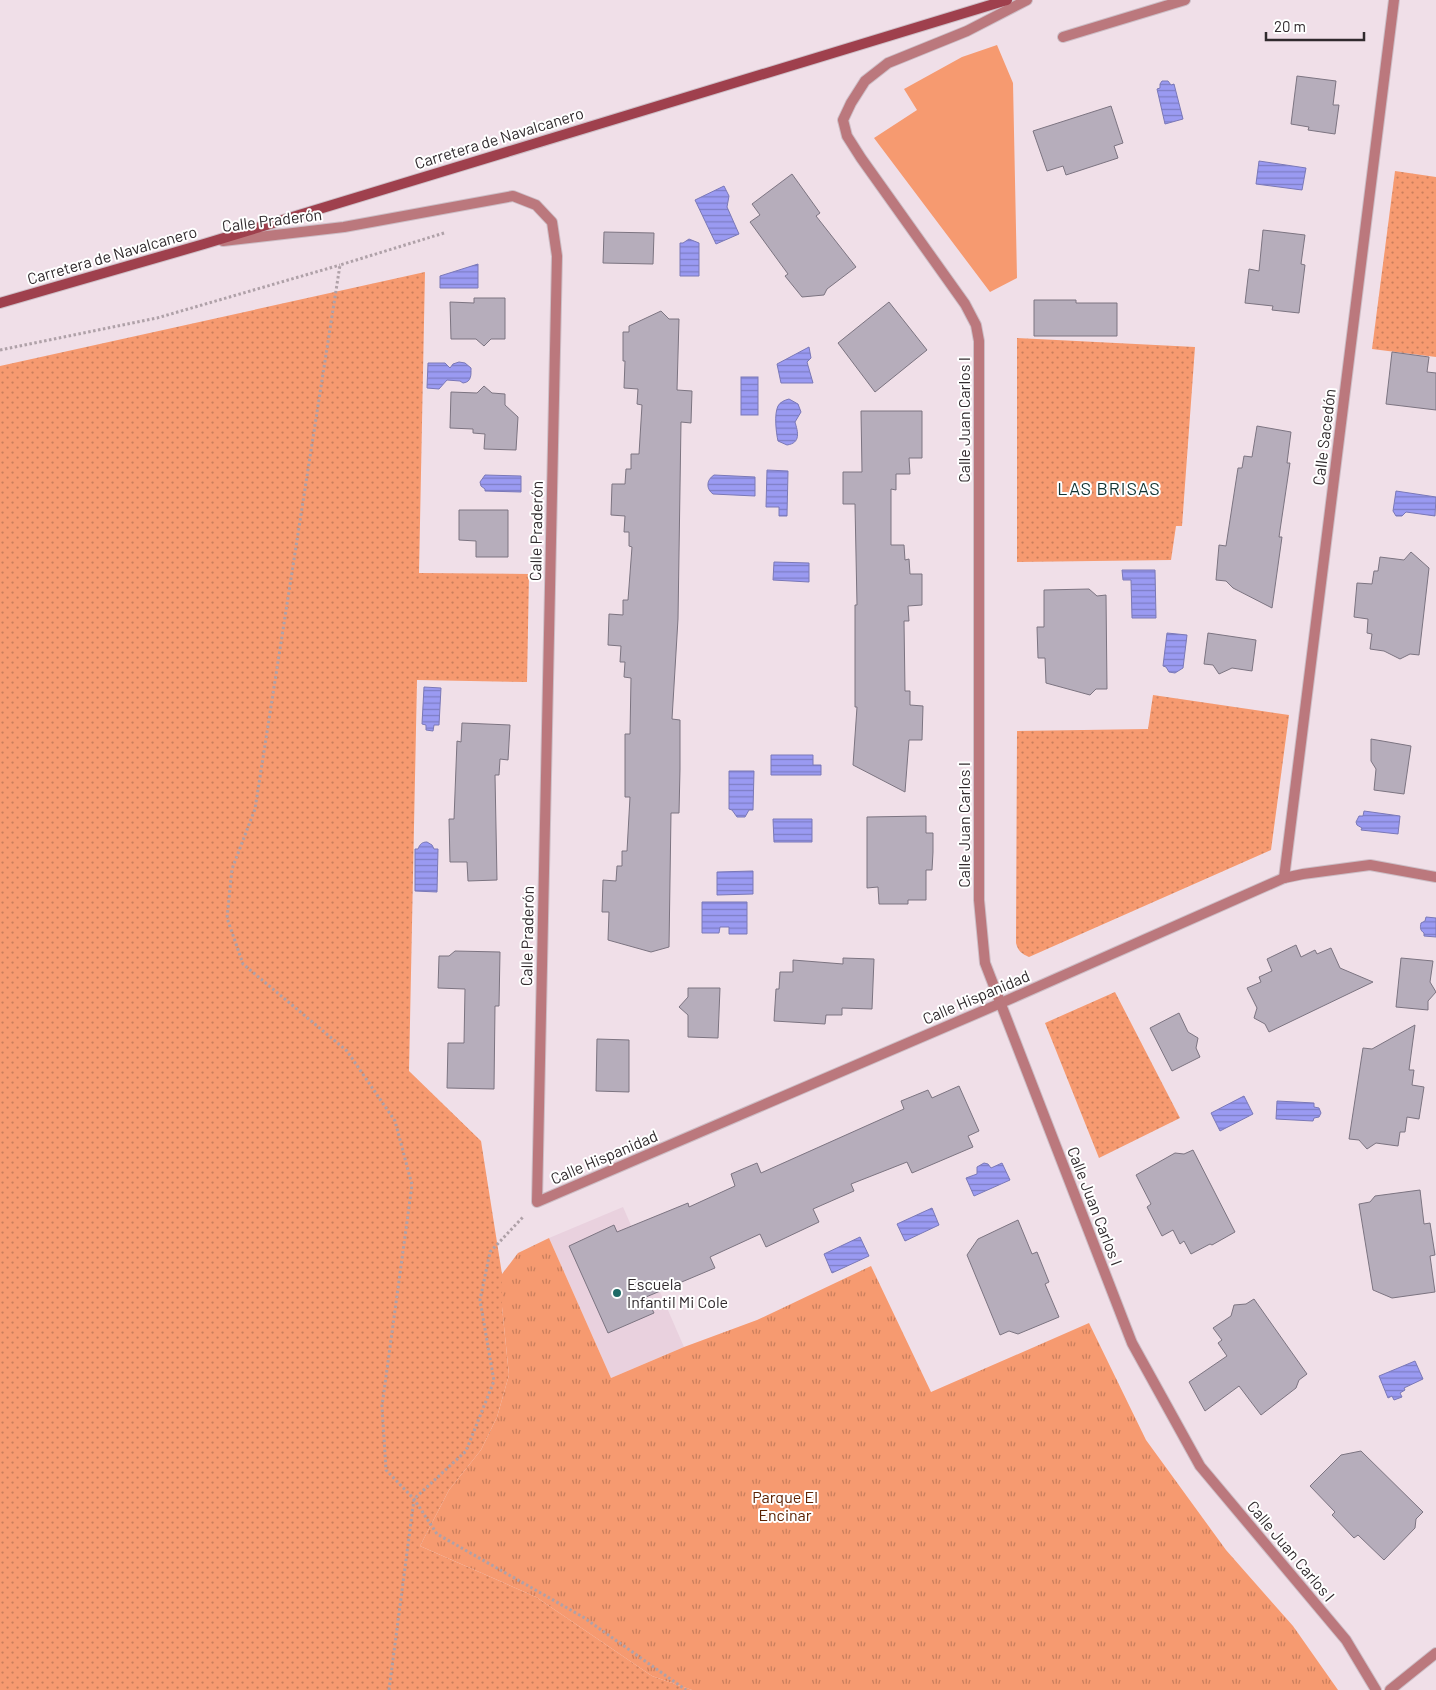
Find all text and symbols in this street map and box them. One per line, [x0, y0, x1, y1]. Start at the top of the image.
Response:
scale bar [1266, 10, 1364, 42]
text: 20 m [1274, 17, 1306, 35]
street label: Carretera de Navalcanero [412, 103, 586, 172]
street label: Calle Praderón [221, 204, 323, 235]
street label: Carretera de Navalcanero [25, 221, 199, 288]
street label: Calle Juan Carlos I [954, 357, 973, 483]
street label: Calle Sacedón [1308, 388, 1339, 486]
district label: LAS BRISAS [1057, 477, 1161, 499]
street label: Calle Praderón [525, 481, 546, 581]
street label: Calle Juan Carlos I [954, 762, 973, 888]
street label: Calle Praderón [516, 886, 537, 986]
street label: Calle Hispanidad [919, 965, 1032, 1028]
street label: Calle Hispanidad [547, 1125, 660, 1188]
street label: Calle Juan Carlos I [1064, 1144, 1127, 1268]
place label: Escuela Infantil Mi Cole [627, 1274, 728, 1311]
marker: Escuela Infantil Mi Cole [611, 1287, 623, 1299]
park label: Parque El Encinar [752, 1487, 818, 1524]
street label: Calle Juan Carlos I [1244, 1496, 1339, 1605]

